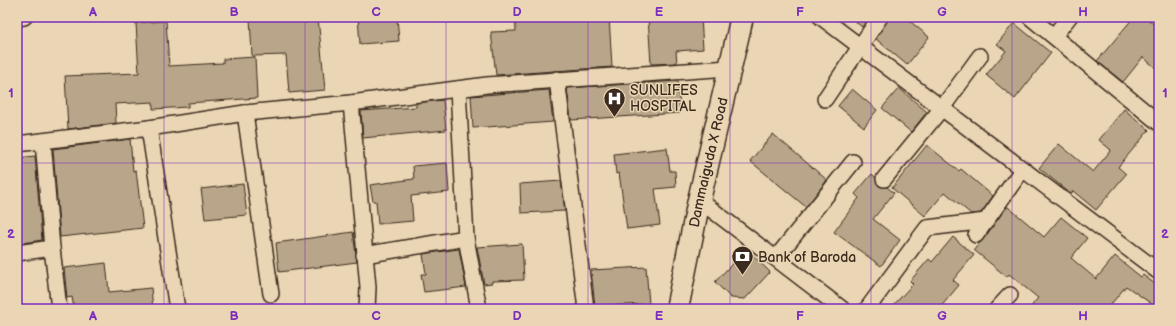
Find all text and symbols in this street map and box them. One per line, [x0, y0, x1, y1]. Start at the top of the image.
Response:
text: A [88, 4, 97, 20]
text: B [229, 4, 239, 20]
text: C [371, 4, 381, 20]
text: D [512, 4, 522, 20]
text: E [655, 4, 664, 20]
text: F [796, 4, 804, 20]
text: G [937, 4, 947, 20]
text: H [1078, 4, 1088, 20]
place label: SUNLIFES HOSPITAL [630, 82, 698, 115]
text: 1 [8, 85, 14, 101]
hospital icon: SUNLIFES HOSPITAL [601, 85, 627, 118]
text: 1 [1162, 85, 1168, 101]
street label: Dammaiguda X Road [686, 96, 732, 229]
text: 2 [7, 226, 15, 242]
text: 2 [1161, 226, 1169, 242]
bank icon: Bank of Baroda [729, 244, 755, 277]
place label: Bank of Baroda [758, 249, 856, 266]
text: A [88, 308, 97, 324]
text: B [229, 308, 239, 324]
text: C [371, 308, 381, 324]
text: D [512, 308, 522, 324]
text: E [655, 308, 664, 324]
text: F [796, 308, 804, 324]
text: G [937, 308, 947, 324]
text: H [1078, 308, 1088, 324]

